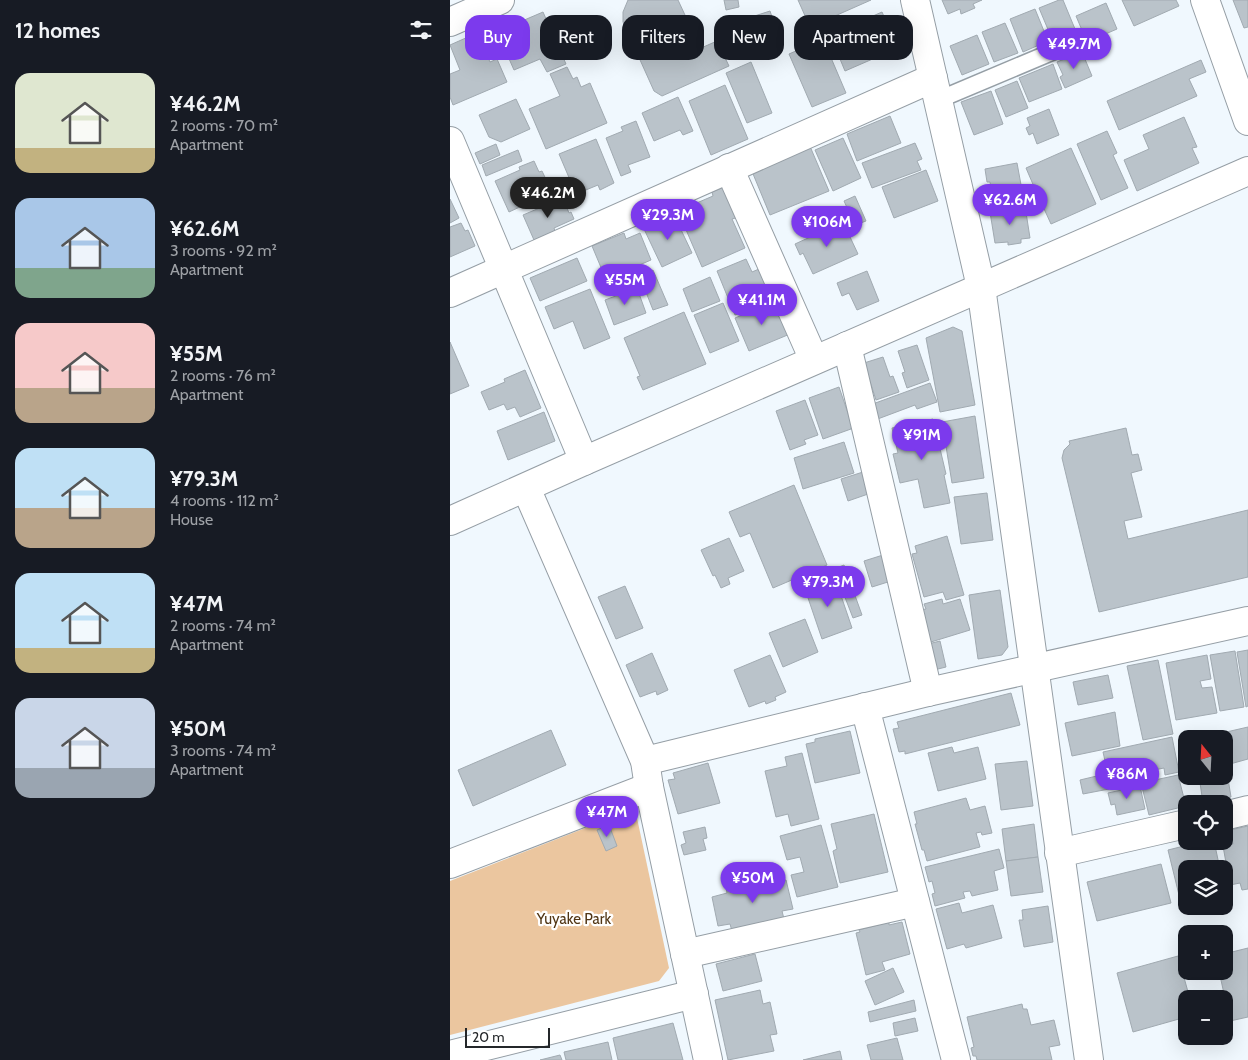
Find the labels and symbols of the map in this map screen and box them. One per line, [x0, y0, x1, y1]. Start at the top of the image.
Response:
pin: ¥49.7M [1033, 28, 1115, 70]
pin: ¥46.2M [507, 176, 589, 219]
pin: ¥62.6M [969, 184, 1051, 226]
pin: ¥29.3M [627, 198, 709, 241]
pin: ¥106M [792, 206, 862, 248]
pin: ¥55M [595, 264, 655, 306]
pin: ¥41.1M [721, 284, 803, 326]
pin: ¥91M [892, 418, 952, 461]
pin: ¥79.3M [787, 566, 869, 608]
north arrow [1178, 730, 1232, 785]
pin: ¥86M [1097, 758, 1157, 800]
pin: ¥47M [577, 796, 637, 838]
pin: ¥50M [723, 862, 783, 904]
park label: Yuyake Park [536, 910, 612, 928]
scale bar [465, 1025, 550, 1048]

